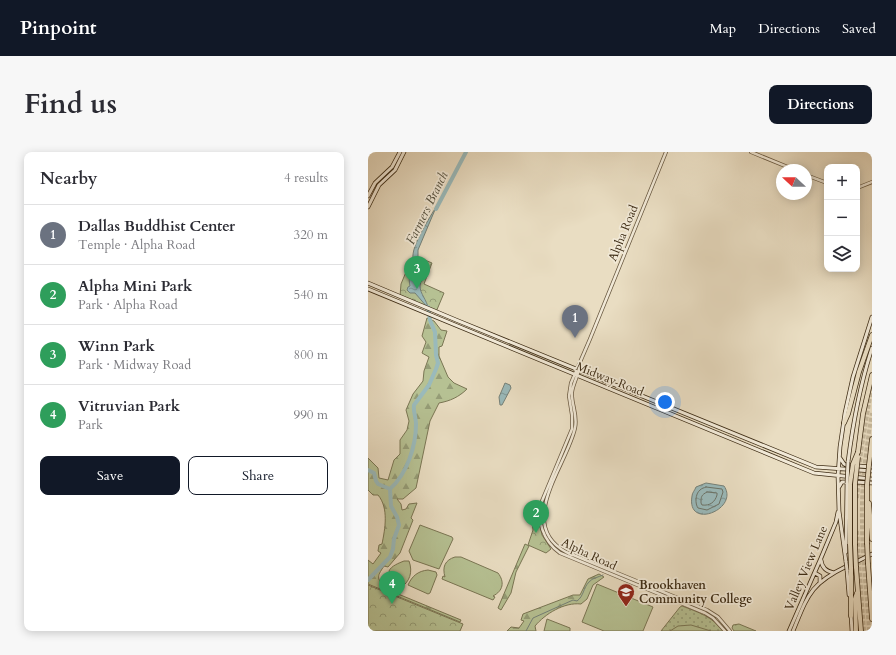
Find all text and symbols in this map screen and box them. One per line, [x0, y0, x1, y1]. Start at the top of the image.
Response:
text: Pinpoint [20, 15, 97, 41]
text: Map [710, 19, 736, 38]
text: Directions [758, 19, 820, 38]
text: Saved [842, 19, 876, 38]
text: Find us [24, 85, 117, 123]
button: Directions [769, 85, 872, 124]
north arrow [776, 164, 812, 200]
map controls [824, 164, 860, 272]
button: + [824, 164, 860, 200]
text: Nearby [40, 167, 97, 190]
water label: Farmers Branch [402, 168, 453, 247]
text: 4 results [284, 169, 328, 187]
button: − [824, 200, 860, 236]
street label: Alpha Road [604, 202, 642, 264]
text: Dallas Buddhist Center [78, 216, 235, 236]
text: 1 [50, 226, 56, 244]
text: 320 m [294, 226, 328, 244]
text: Temple · Alpha Road [78, 236, 195, 254]
button: layers [824, 236, 860, 272]
pin: 3 [404, 256, 430, 289]
text: Alpha Mini Park [78, 276, 192, 296]
text: 2 [50, 286, 56, 304]
text: 540 m [294, 286, 328, 304]
text: Park · Alpha Road [78, 296, 178, 314]
pin: 1 [562, 305, 588, 338]
text: Winn Park [78, 336, 155, 356]
text: 3 [50, 346, 56, 364]
text: 800 m [294, 346, 328, 364]
text: Park · Midway Road [78, 356, 191, 374]
street label: Midway Road [574, 358, 647, 400]
your location [655, 392, 675, 412]
text: Vitruvian Park [78, 396, 180, 416]
text: 4 [50, 406, 56, 424]
text: 990 m [294, 406, 328, 424]
text: Park [78, 416, 103, 434]
button: Save [40, 456, 180, 495]
button: Share [188, 456, 328, 495]
pin: 2 [523, 500, 549, 533]
street label: Valley View Lane [781, 523, 831, 613]
street label: Alpha Road [559, 534, 620, 574]
pin: 4 [379, 571, 405, 604]
place label: Brookhaven Community College [639, 577, 752, 607]
school or university icon: Brookhaven Community College [616, 582, 636, 607]

